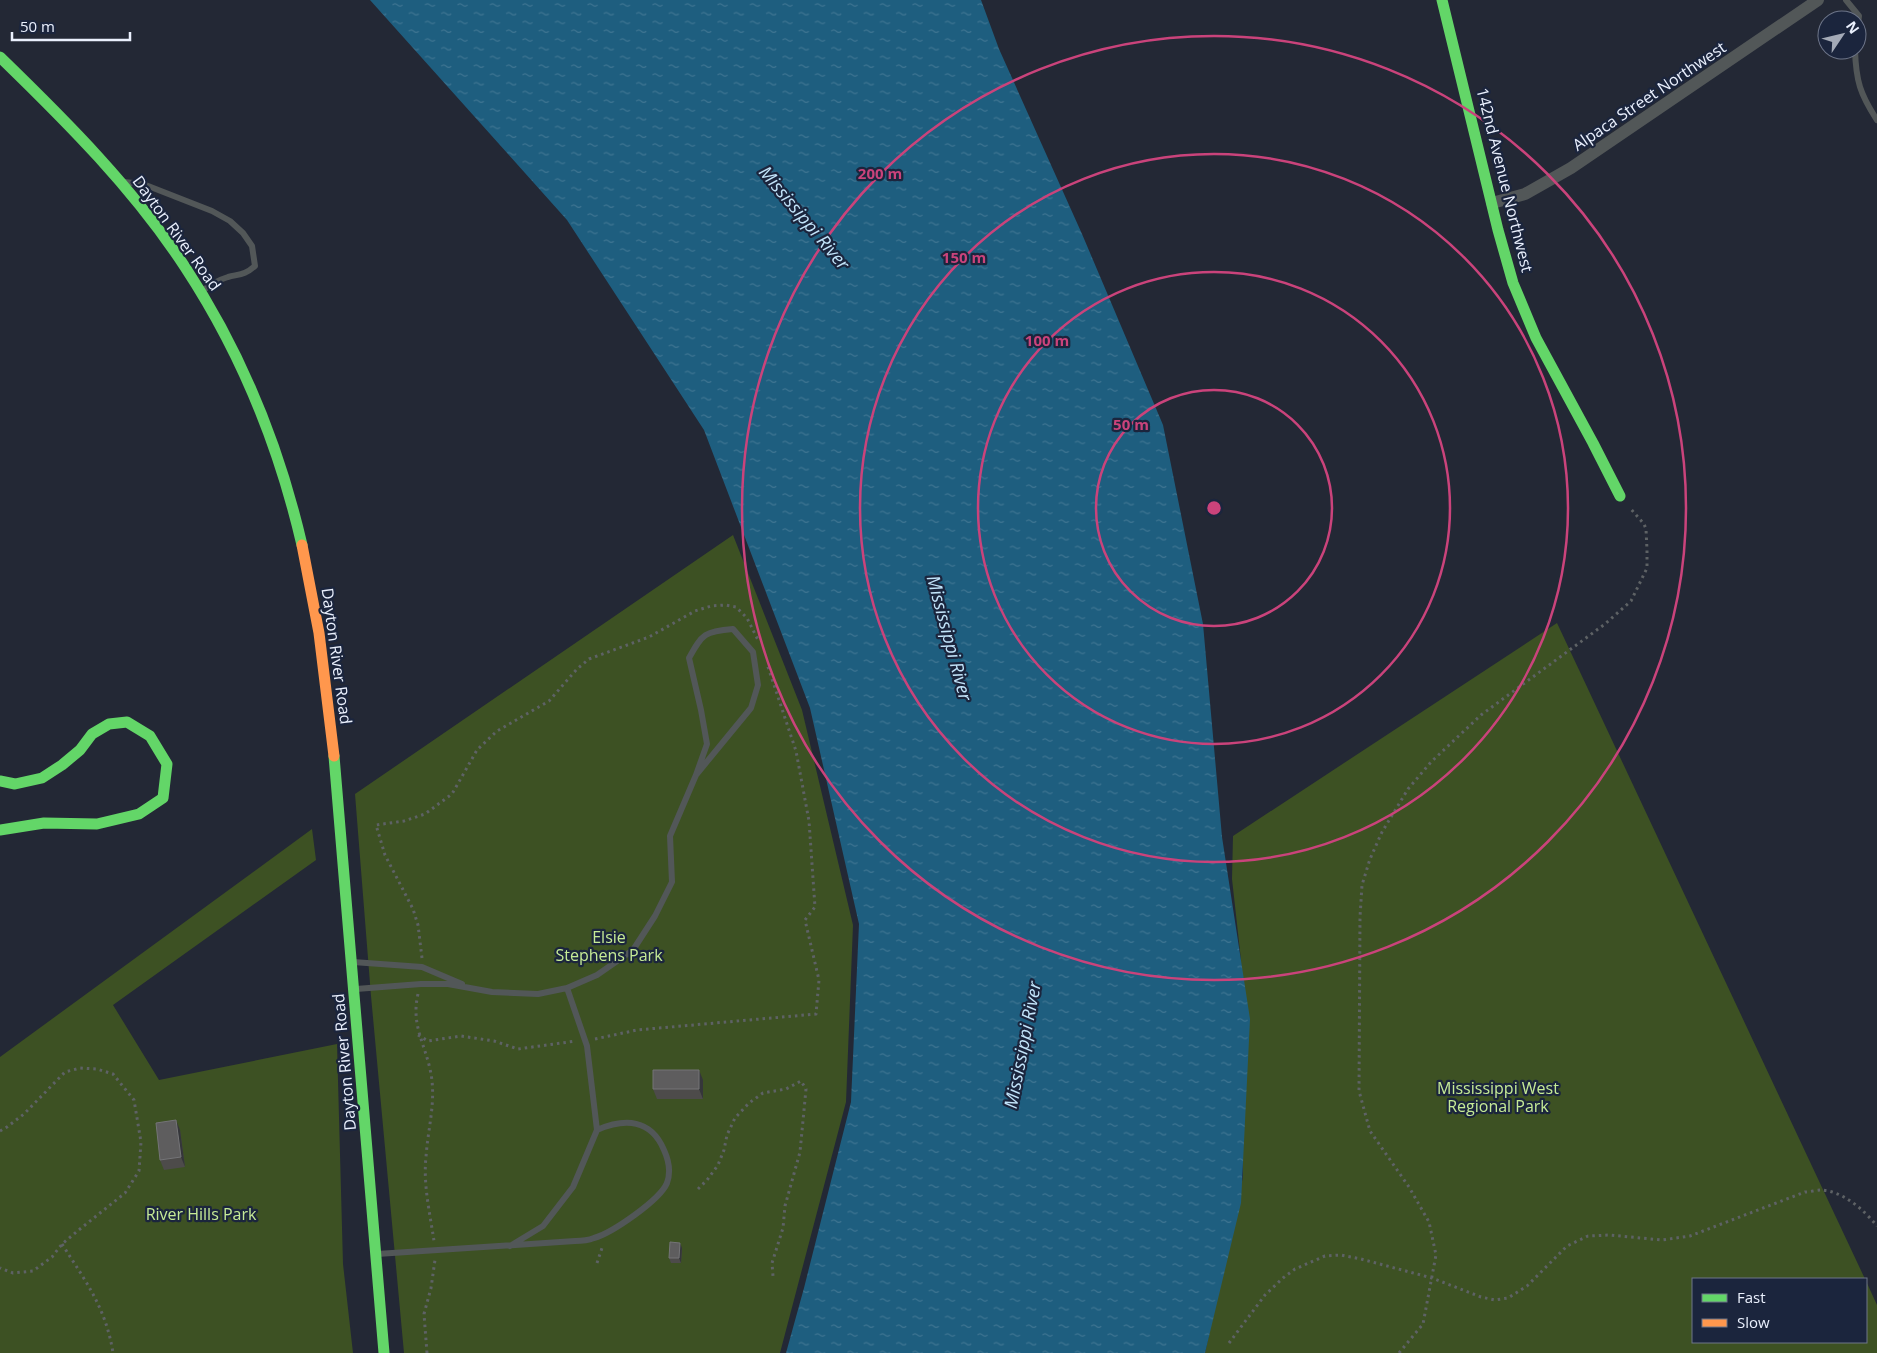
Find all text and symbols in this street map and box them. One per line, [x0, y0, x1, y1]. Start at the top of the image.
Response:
scale bar [12, 10, 130, 42]
north arrow [1817, 10, 1867, 60]
text: 50 m [20, 16, 55, 36]
text: N [1842, 17, 1864, 37]
street label: Alpaca Street Northwest [1568, 36, 1730, 156]
street label: 142nd Avenue Northwest [1471, 85, 1539, 275]
water label: Mississippi River [754, 160, 856, 275]
text: 200 m [858, 163, 902, 183]
street label: Dayton River Road [128, 171, 226, 295]
text: 150 m [942, 247, 986, 267]
text: 100 m [1025, 330, 1069, 350]
text: 50 m [1113, 414, 1149, 434]
centre of rings [1205, 499, 1223, 517]
water label: Mississippi River [922, 572, 978, 704]
street label: Dayton River Road [317, 586, 357, 726]
park label: Elsie Stephens Park [555, 926, 663, 966]
water label: Mississippi River [998, 978, 1046, 1110]
street label: Dayton River Road [327, 993, 361, 1131]
park label: Mississippi West Regional Park [1437, 1077, 1559, 1117]
park label: River Hills Park [146, 1203, 257, 1225]
legend [1692, 1278, 1867, 1343]
text: Fast [1737, 1287, 1766, 1307]
text: Slow [1737, 1312, 1770, 1332]

